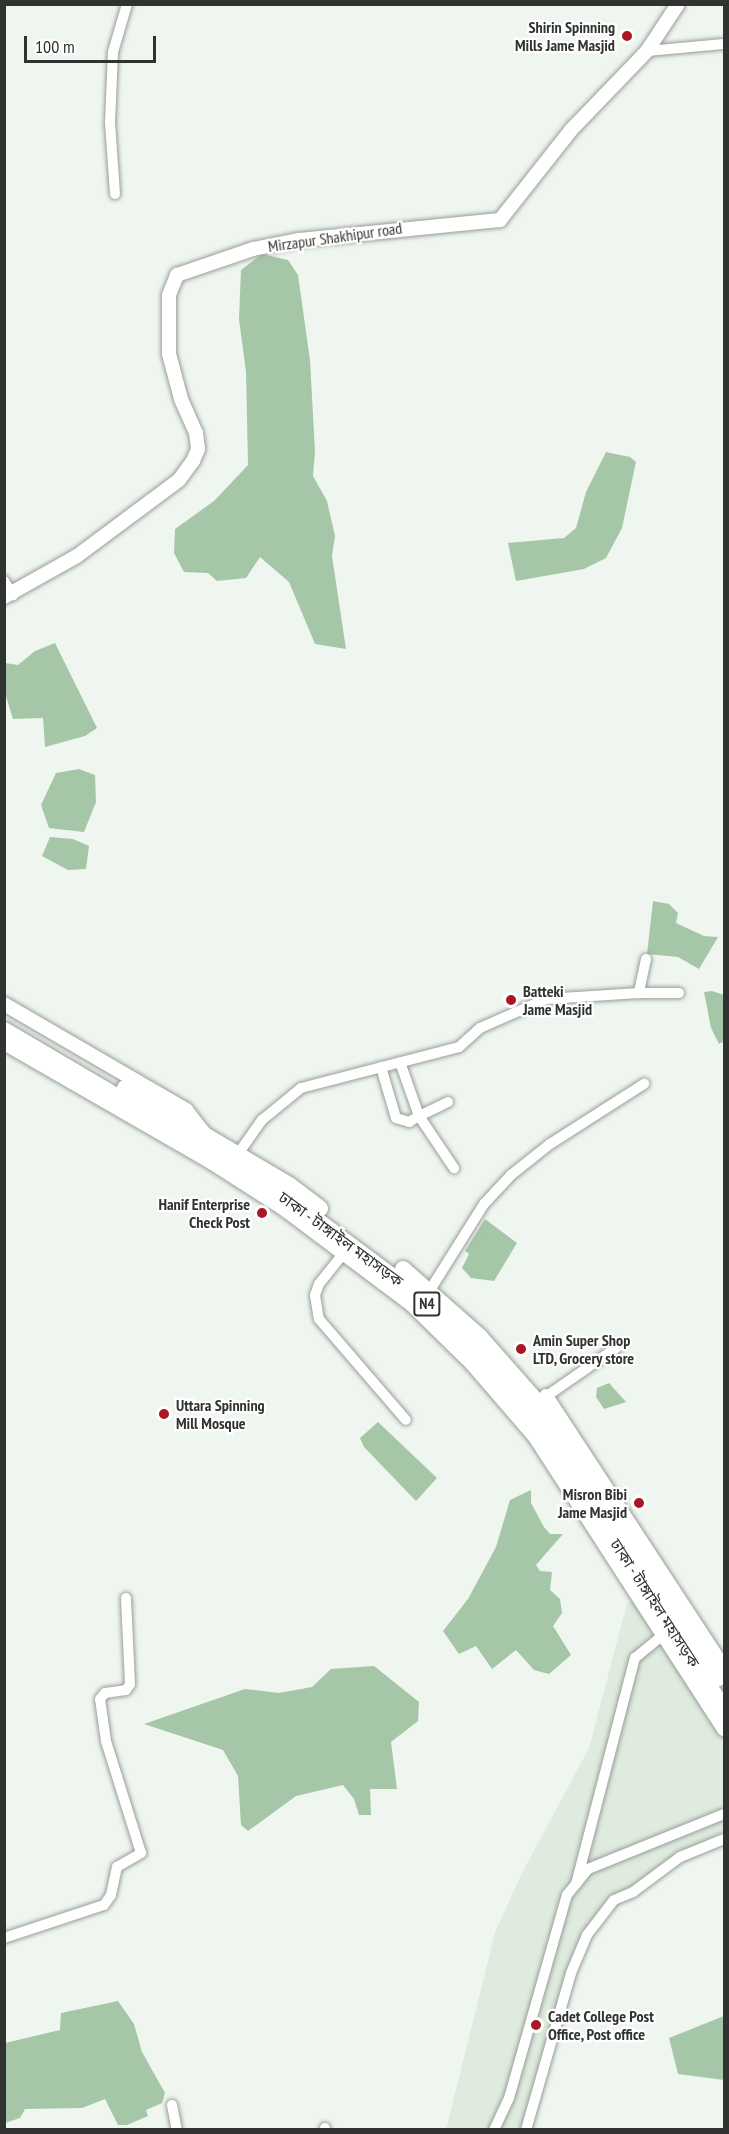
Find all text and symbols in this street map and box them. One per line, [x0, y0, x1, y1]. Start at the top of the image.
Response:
place label: Shirin Spinning Mills Jame Masjid [515, 17, 615, 55]
scale bar [27, 24, 159, 62]
marker: Shirin Spinning Mills Jame Masjid [620, 29, 634, 43]
text: 100 m [35, 35, 75, 58]
street label: Mirzapur Shakhipur road [267, 218, 403, 256]
place label: Batteki Jame Masjid [523, 981, 592, 1019]
marker: Batteki Jame Masjid [504, 993, 518, 1007]
street label: ঢাকা - টাঙ্গাইল মহাসড়ক [275, 1187, 407, 1291]
place label: Hanif Enterprise Check Post [158, 1194, 250, 1232]
marker: Hanif Enterprise Check Post [255, 1206, 269, 1220]
road number: N4 [412, 1292, 442, 1316]
place label: Amin Super Shop LTD, Grocery store [533, 1330, 636, 1368]
marker: Amin Super Shop LTD, Grocery store [514, 1342, 528, 1356]
place label: Uttara Spinning Mill Mosque [176, 1395, 265, 1433]
marker: Uttara Spinning Mill Mosque [157, 1407, 171, 1421]
place label: Misron Bibi Jame Masjid [558, 1484, 627, 1522]
marker: Misron Bibi Jame Masjid [632, 1496, 646, 1510]
street label: ঢাকা - টাঙ্গাইল মহাসড়ক [606, 1535, 704, 1671]
place label: Cadet College Post Office, Post office [548, 2006, 654, 2044]
marker: Cadet College Post Office, Post office [529, 2018, 543, 2032]

